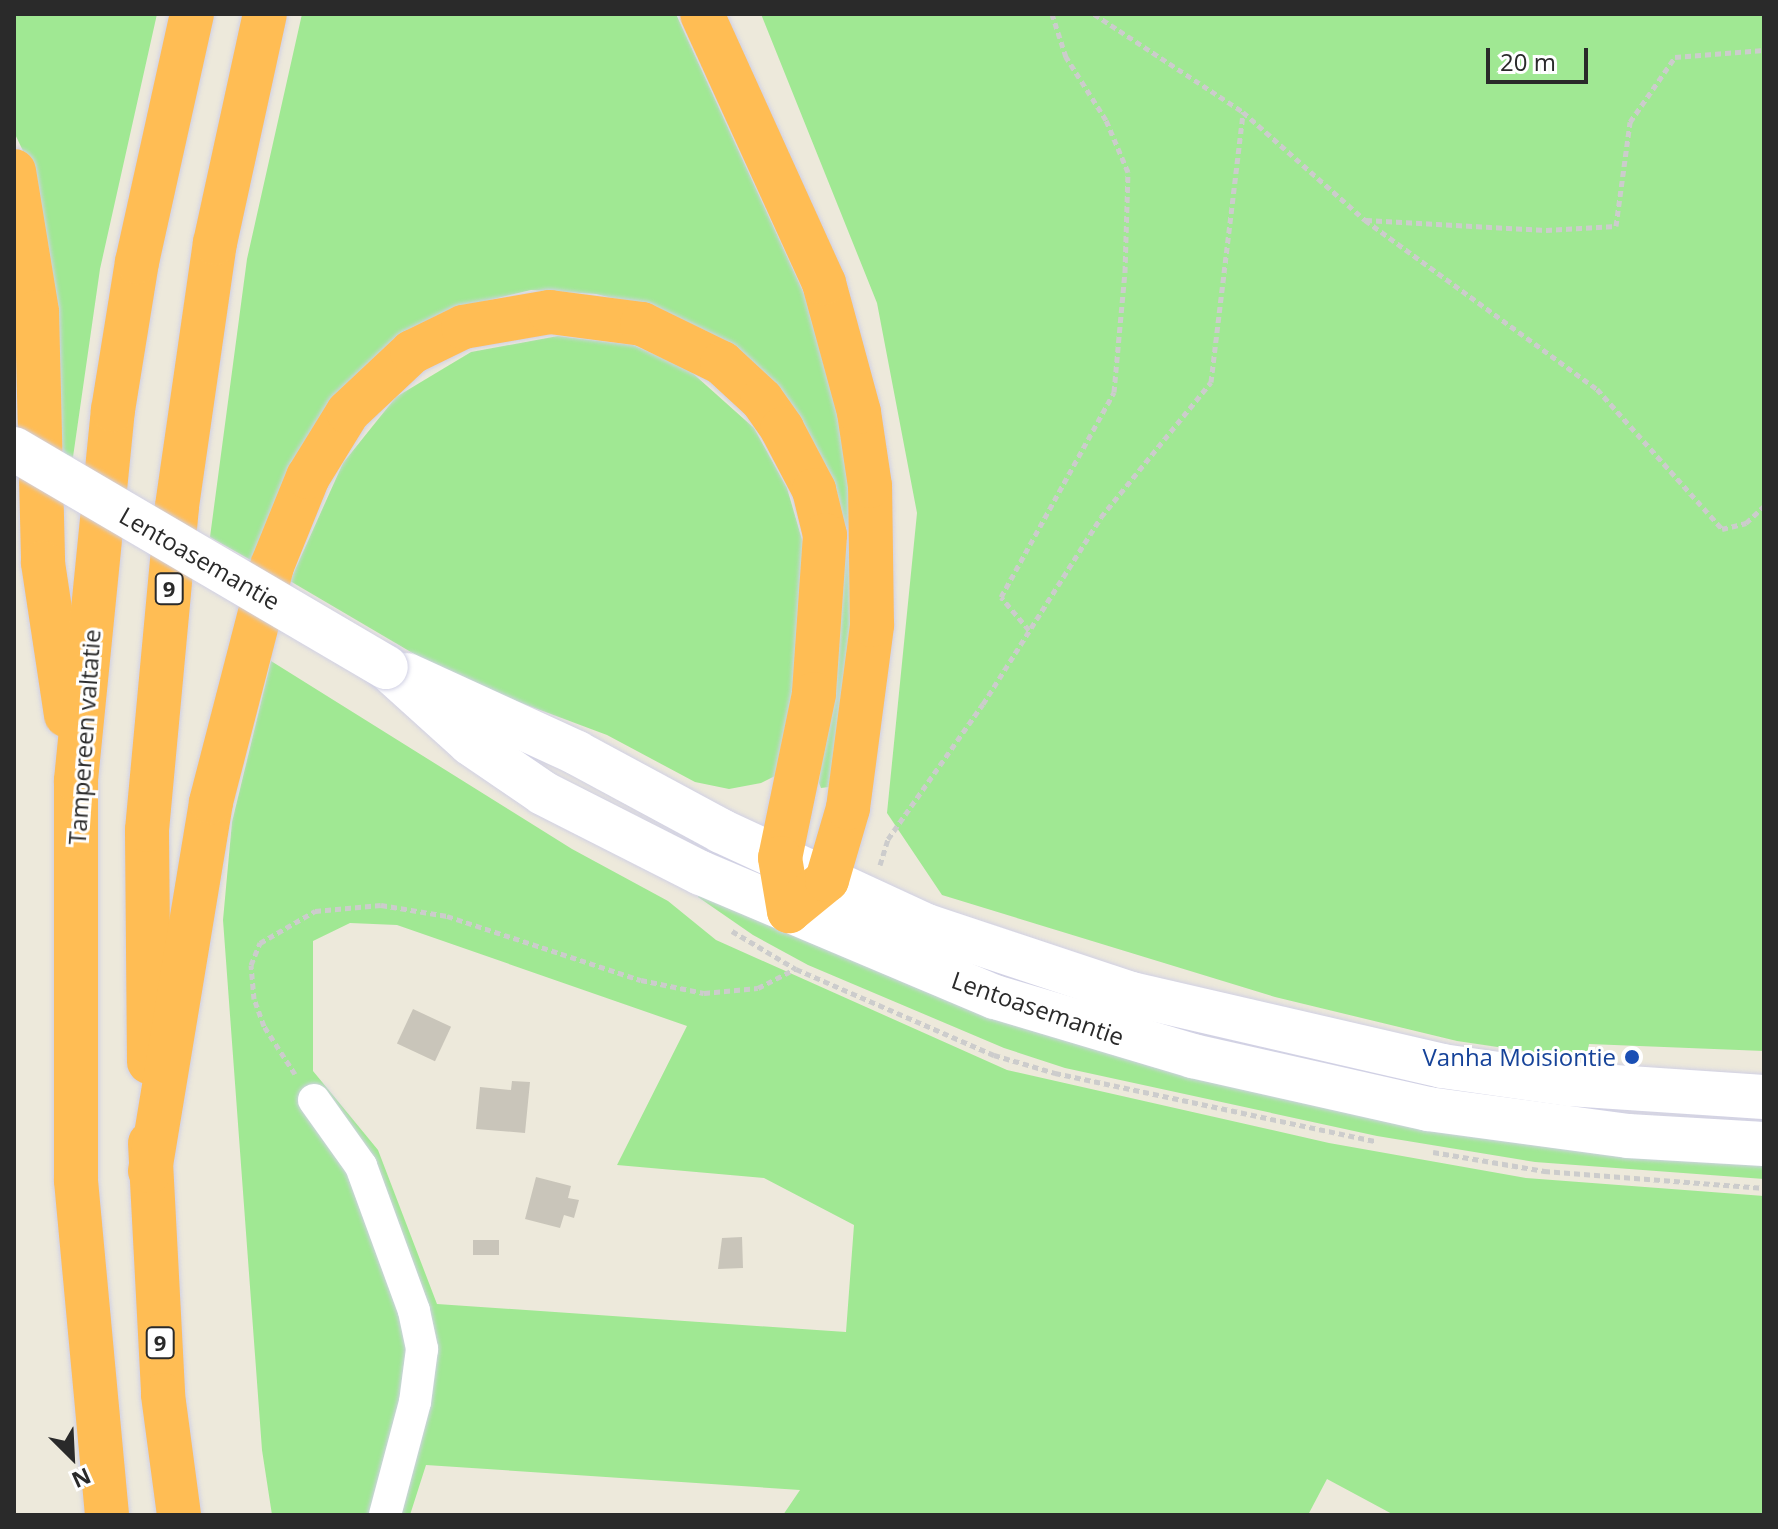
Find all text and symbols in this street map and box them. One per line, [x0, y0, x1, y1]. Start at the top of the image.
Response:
scale bar [1490, 32, 1592, 82]
text: 20 m [1500, 45, 1556, 78]
street label: Lentoasemantie [115, 500, 285, 616]
road number: 9 [153, 571, 185, 607]
street label: Tampereen valtatie [62, 628, 106, 846]
street label: Lentoasemantie [948, 965, 1128, 1051]
place label: Vanha Moisiontie [1423, 1043, 1616, 1071]
marker: Vanha Moisiontie [1623, 1048, 1641, 1066]
road number: 9 [144, 1325, 176, 1361]
north arrow [32, 1417, 112, 1497]
text: N [67, 1462, 96, 1496]

